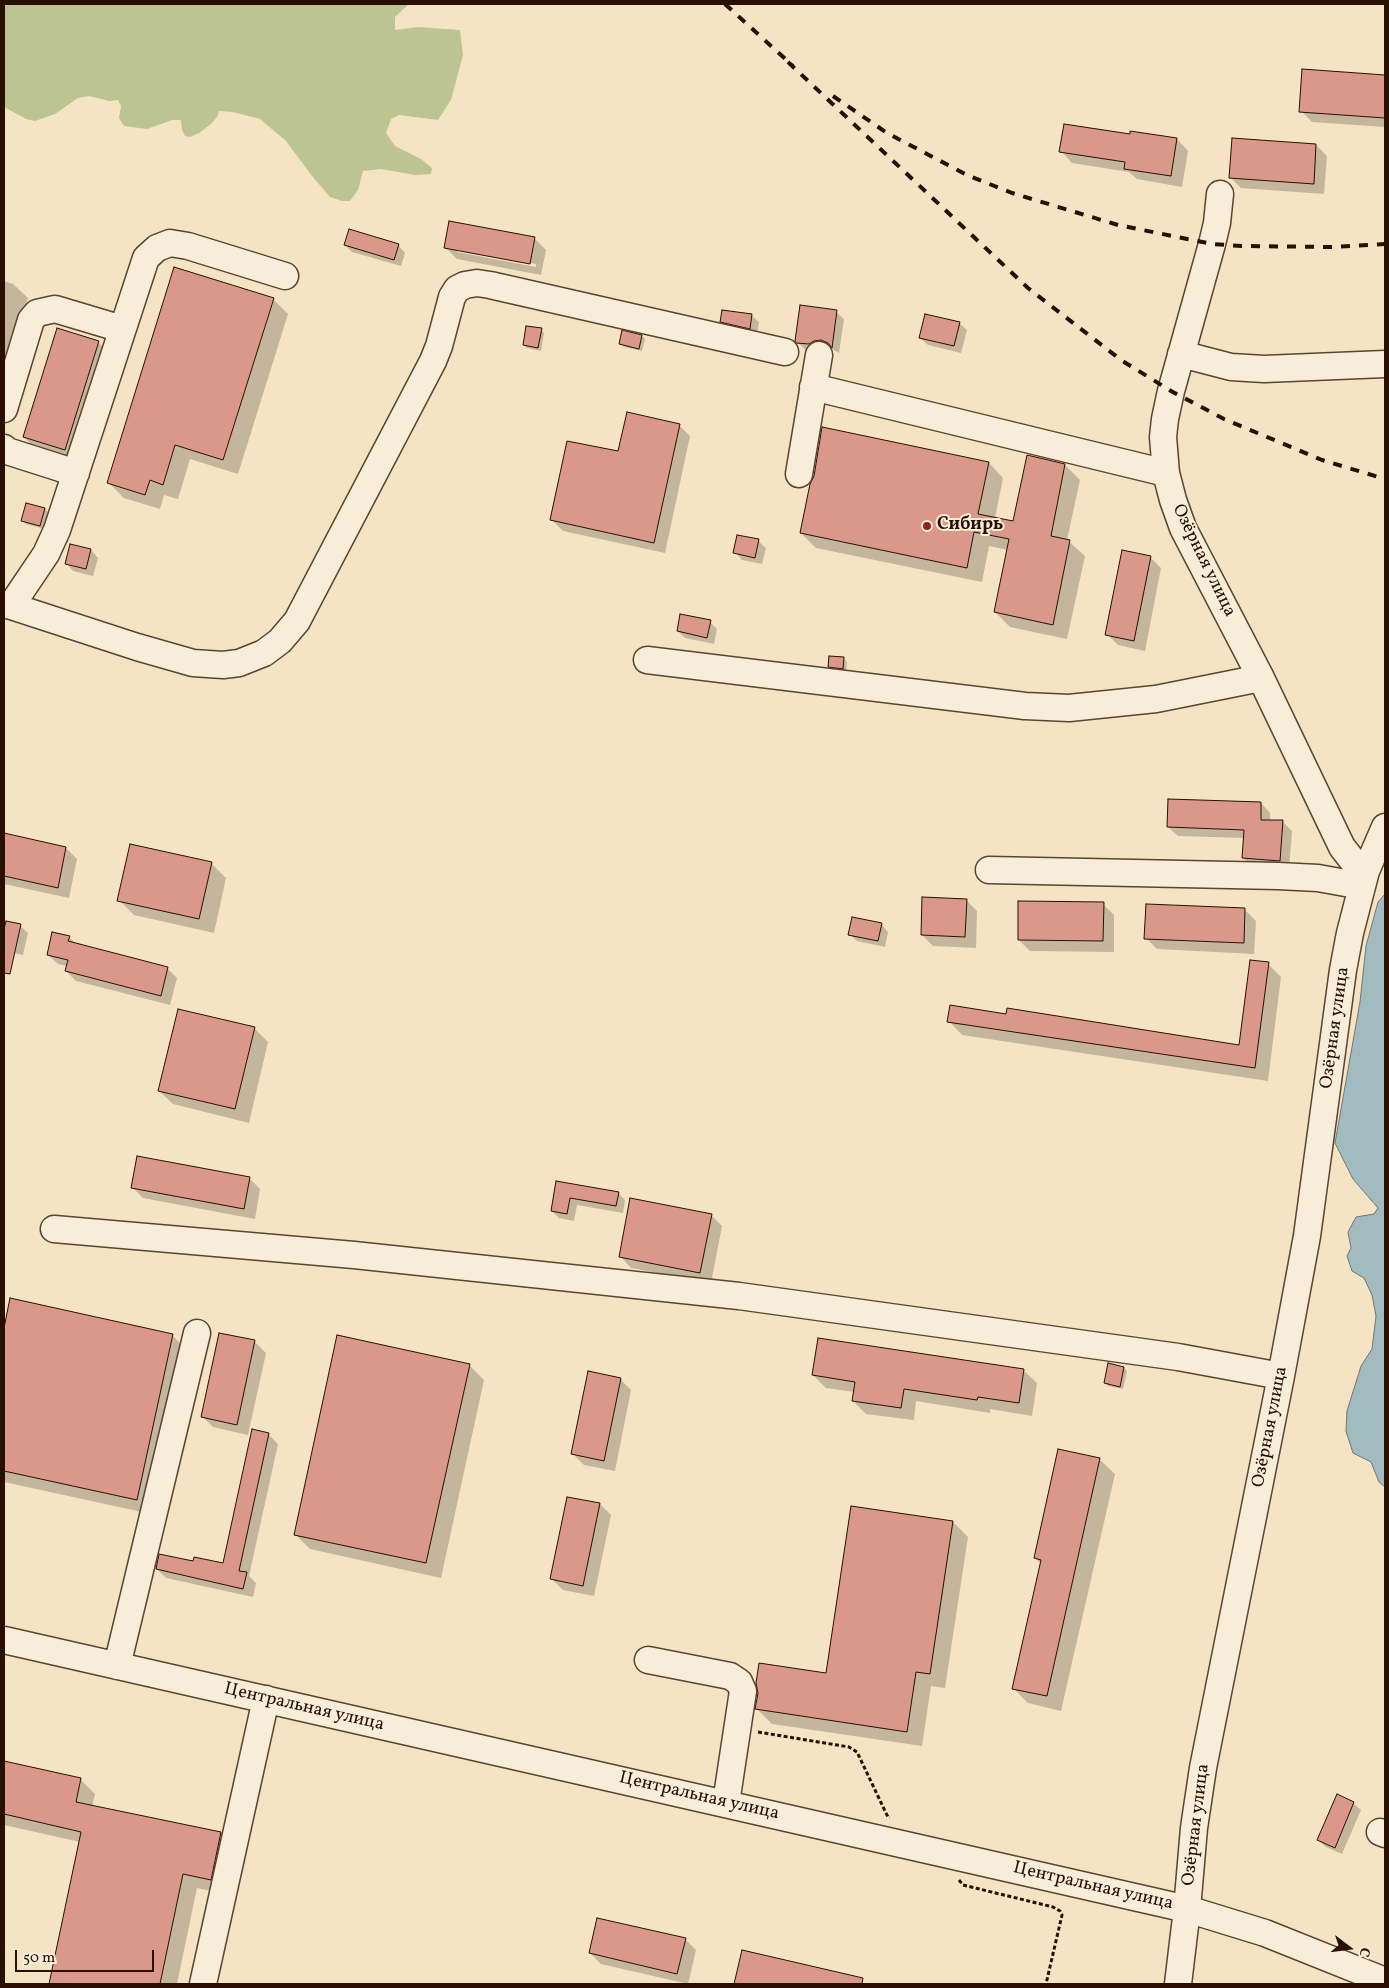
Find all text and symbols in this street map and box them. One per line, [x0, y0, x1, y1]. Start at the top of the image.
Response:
street label: Озёрная улица [1166, 501, 1240, 621]
place label: Сибирь [937, 515, 1003, 537]
marker: Сибирь [921, 520, 933, 532]
street label: Озёрная улица [1317, 966, 1355, 1090]
street label: Озёрная улица [1249, 1365, 1293, 1489]
street label: Центральная улица [222, 1679, 386, 1737]
street label: Озёрная улица [1179, 1763, 1215, 1887]
street label: Центральная улица [617, 1768, 781, 1826]
street label: Центральная улица [1011, 1858, 1175, 1916]
north arrow [1324, 1923, 1374, 1973]
scale bar [18, 1940, 156, 1972]
text: С [1354, 1945, 1374, 1959]
text: 50 m [23, 1948, 55, 1969]

